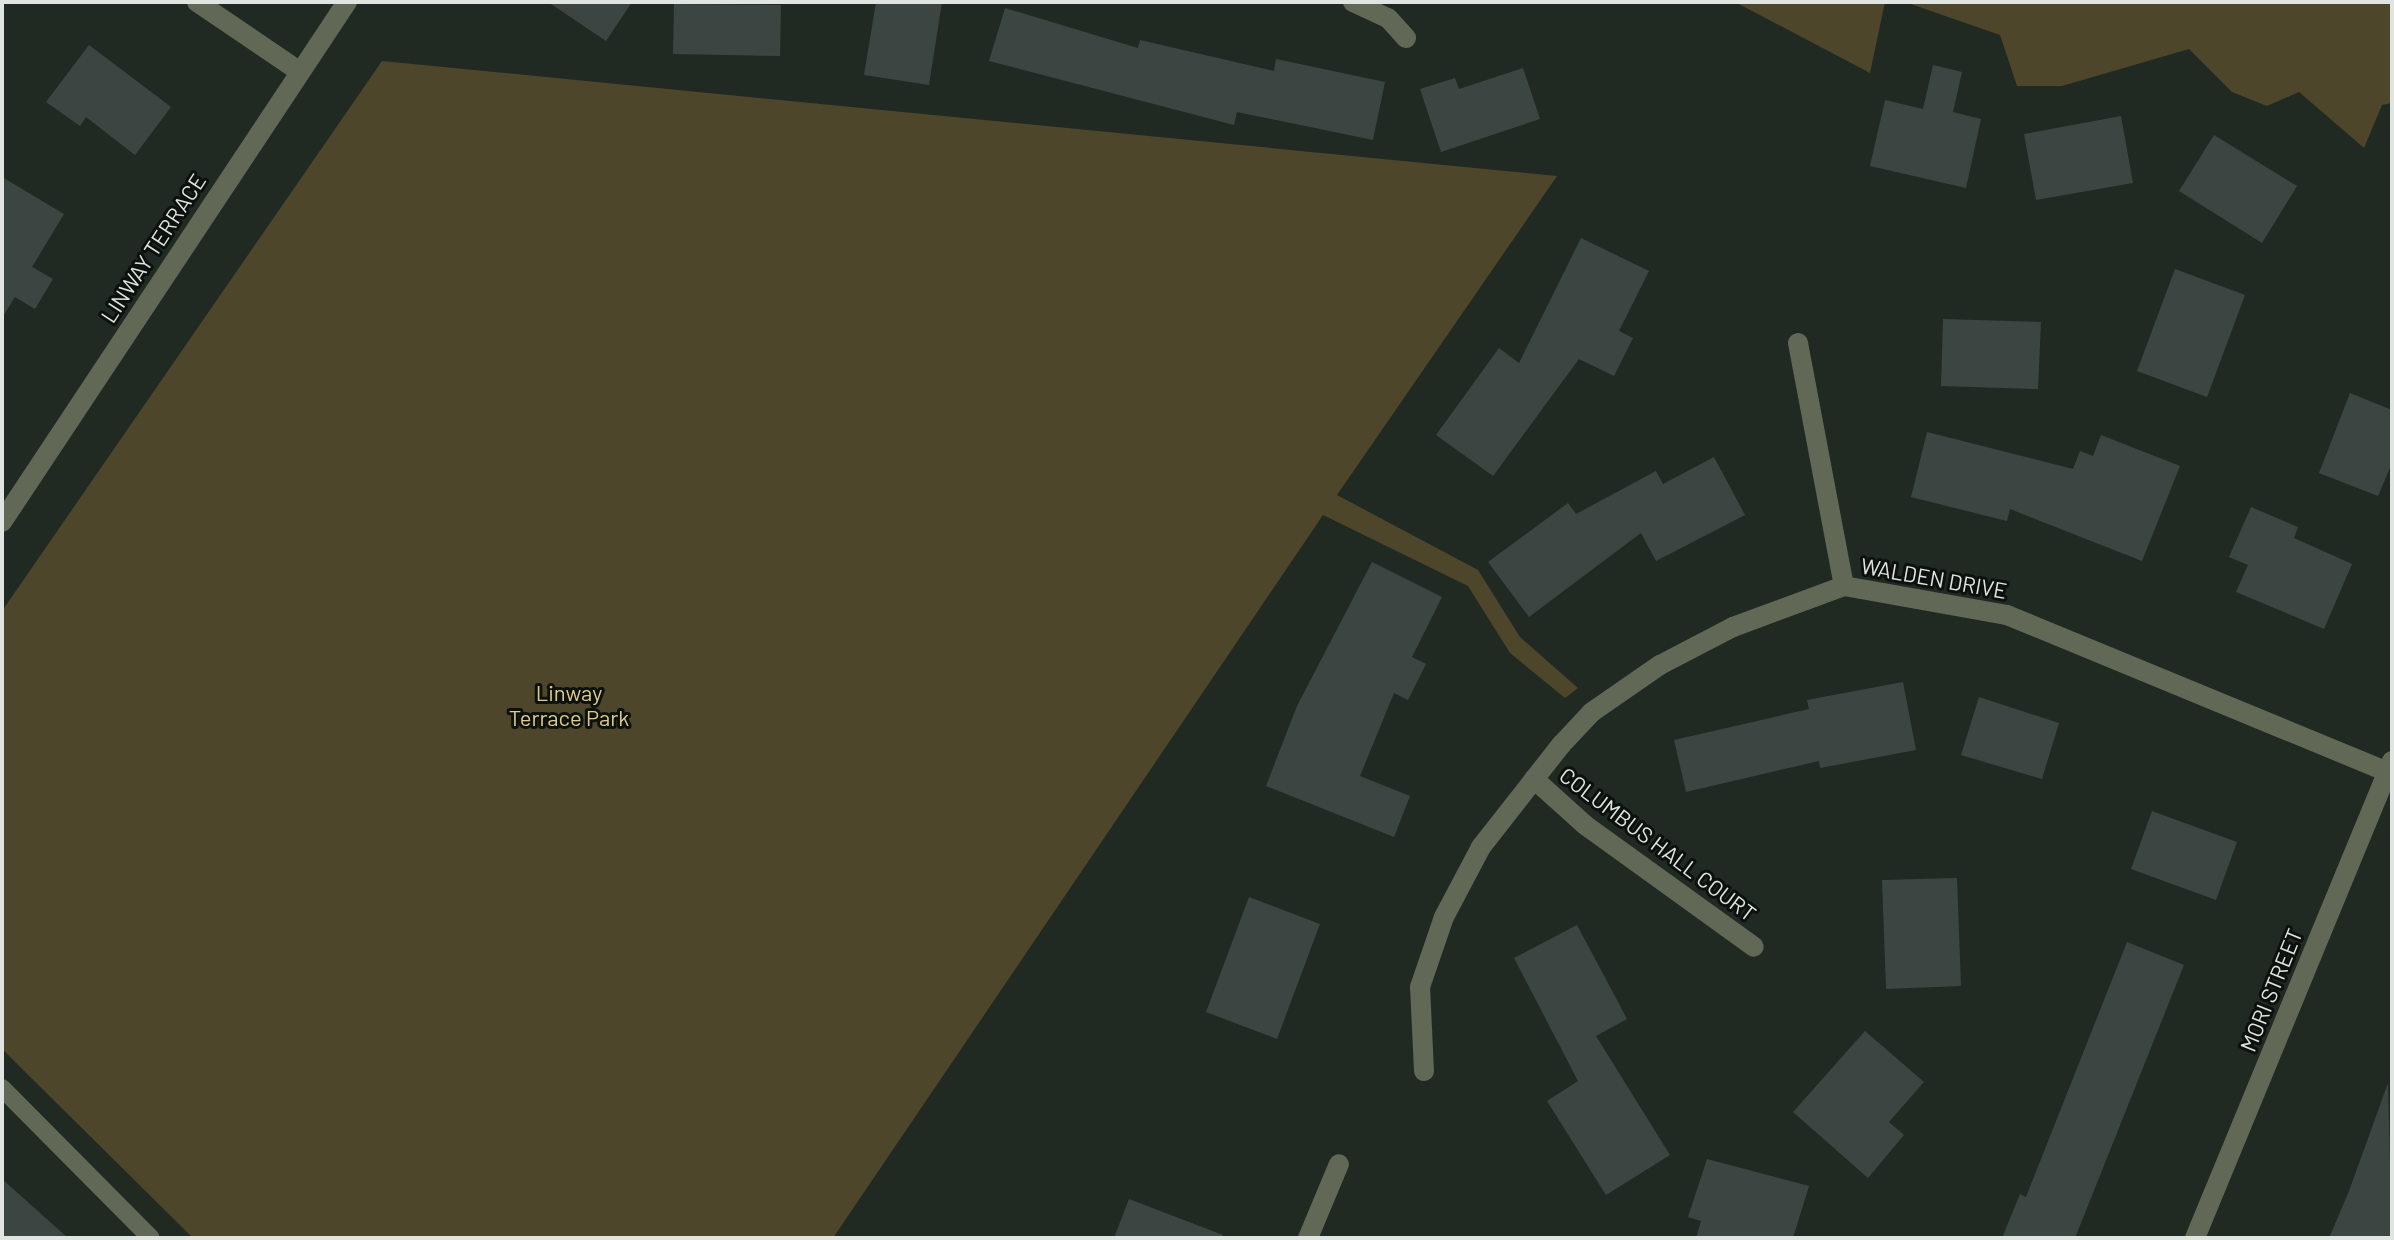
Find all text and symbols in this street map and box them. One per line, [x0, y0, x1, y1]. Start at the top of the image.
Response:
street label: LINWAY TERRACE [95, 169, 211, 327]
street label: WALDEN DRIVE [1859, 552, 2009, 604]
park label: Linway Terrace Park [509, 679, 629, 730]
street label: COLUMBUS HALL COURT [1554, 761, 1762, 927]
street label: MORI STREET [2234, 925, 2308, 1055]

